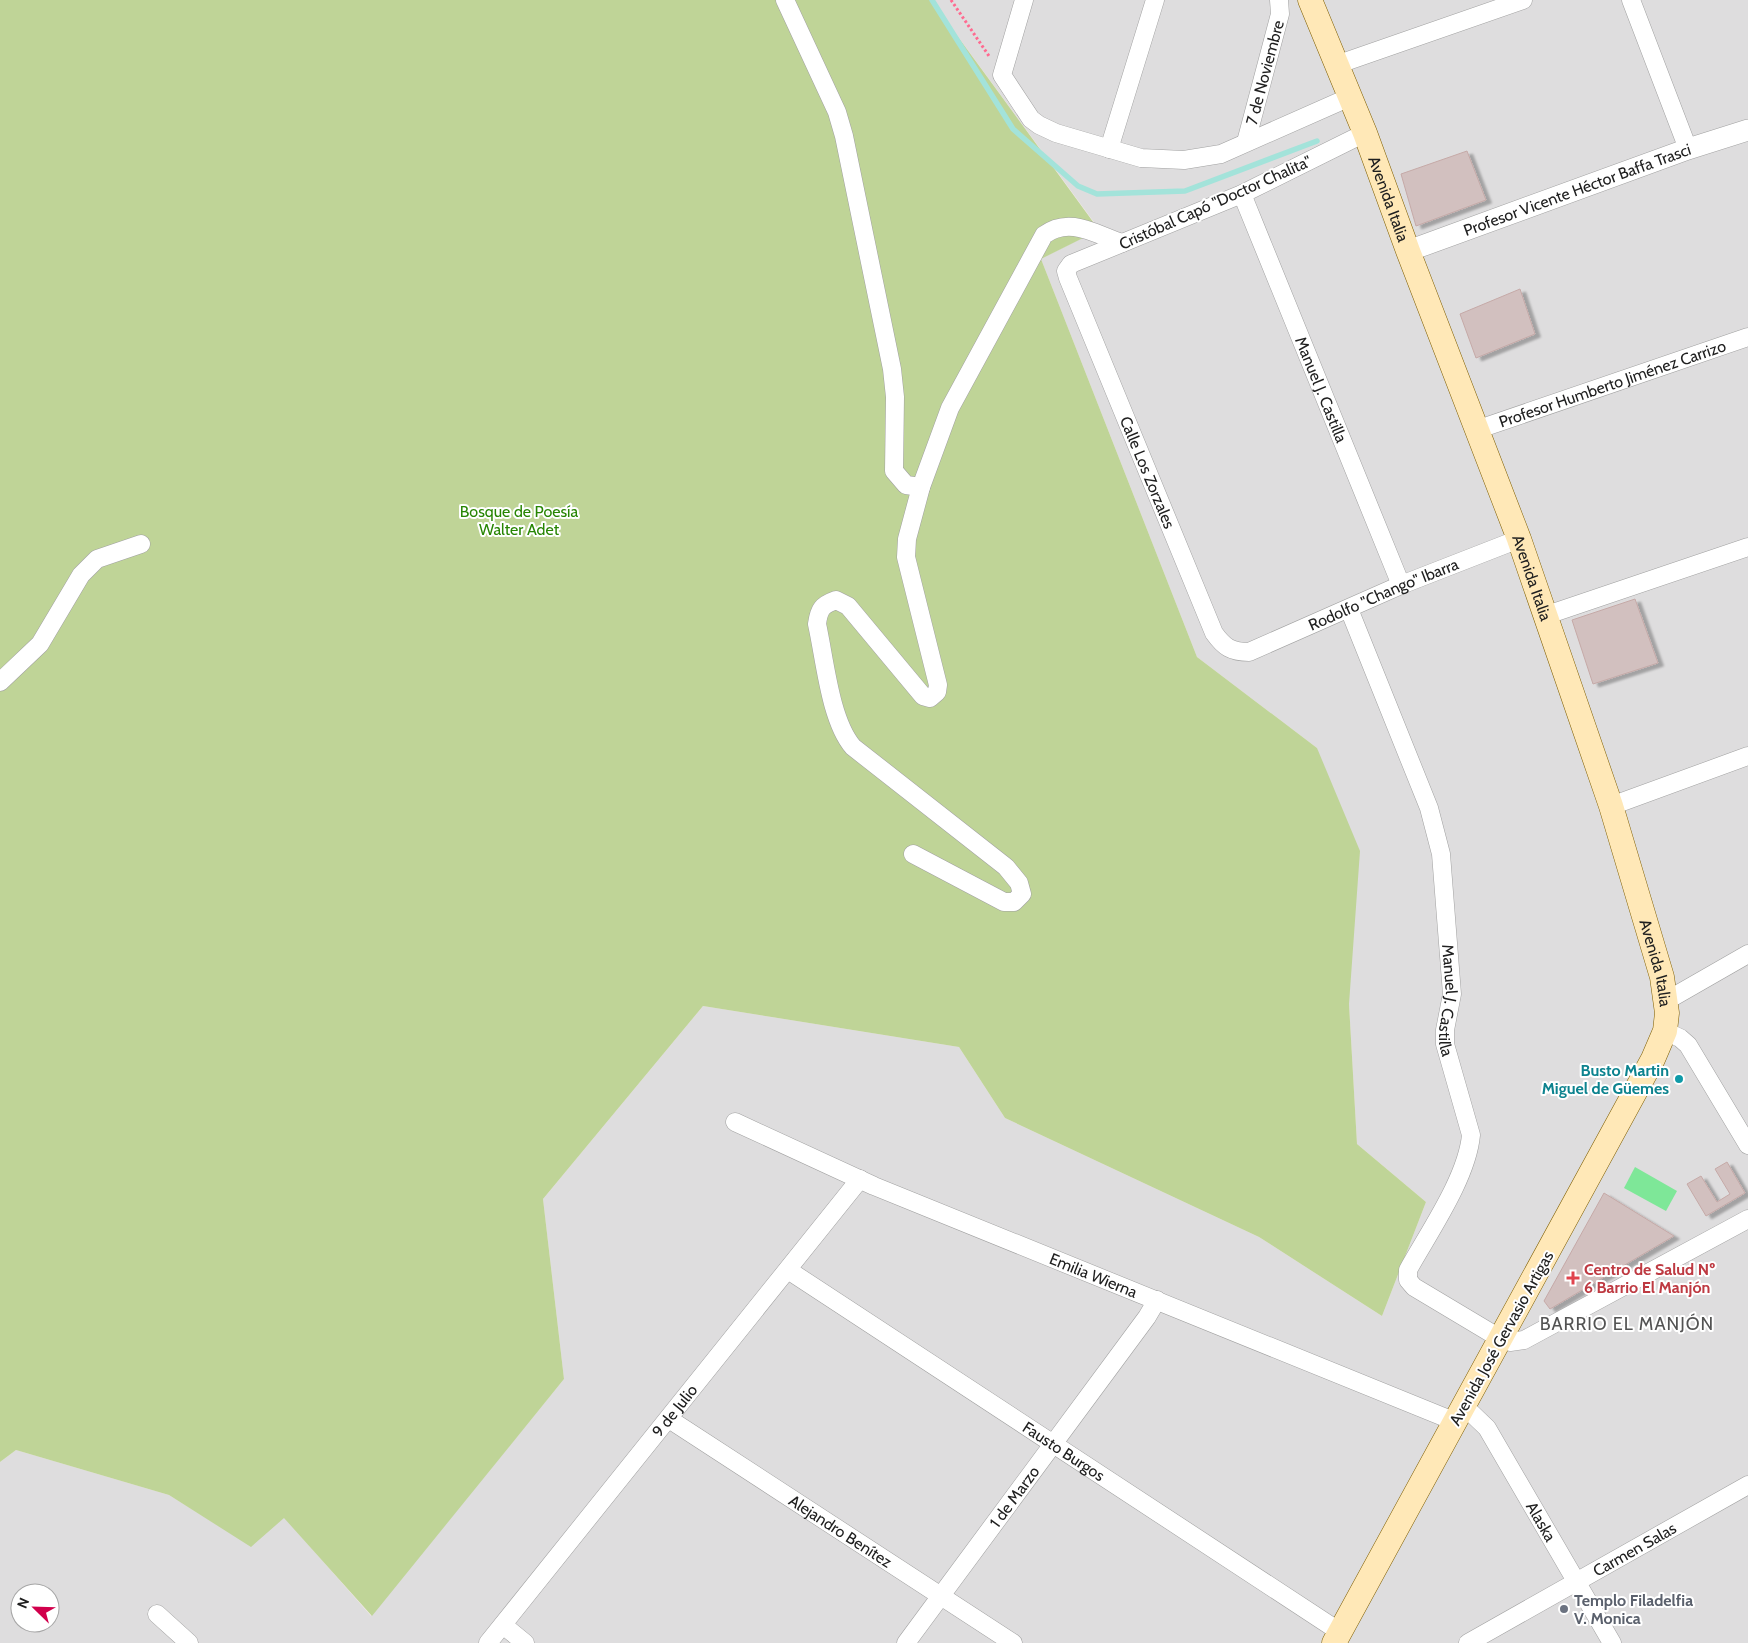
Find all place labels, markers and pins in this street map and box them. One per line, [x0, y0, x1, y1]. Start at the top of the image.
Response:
place label: Busto Martin Miguel de Güemes [1542, 1061, 1669, 1098]
marker: Busto Martin Miguel de Güemes [1673, 1073, 1685, 1085]
place label: Centro de Salud Nº 6 Barrio El Manjón [1584, 1260, 1715, 1297]
marker: Centro de Salud Nº 6 Barrio El Manjón [1566, 1271, 1580, 1285]
place label: Templo Filadelfia V. Monica [1574, 1591, 1693, 1628]
marker: Templo Filadelfia V. Monica [1558, 1603, 1570, 1615]

